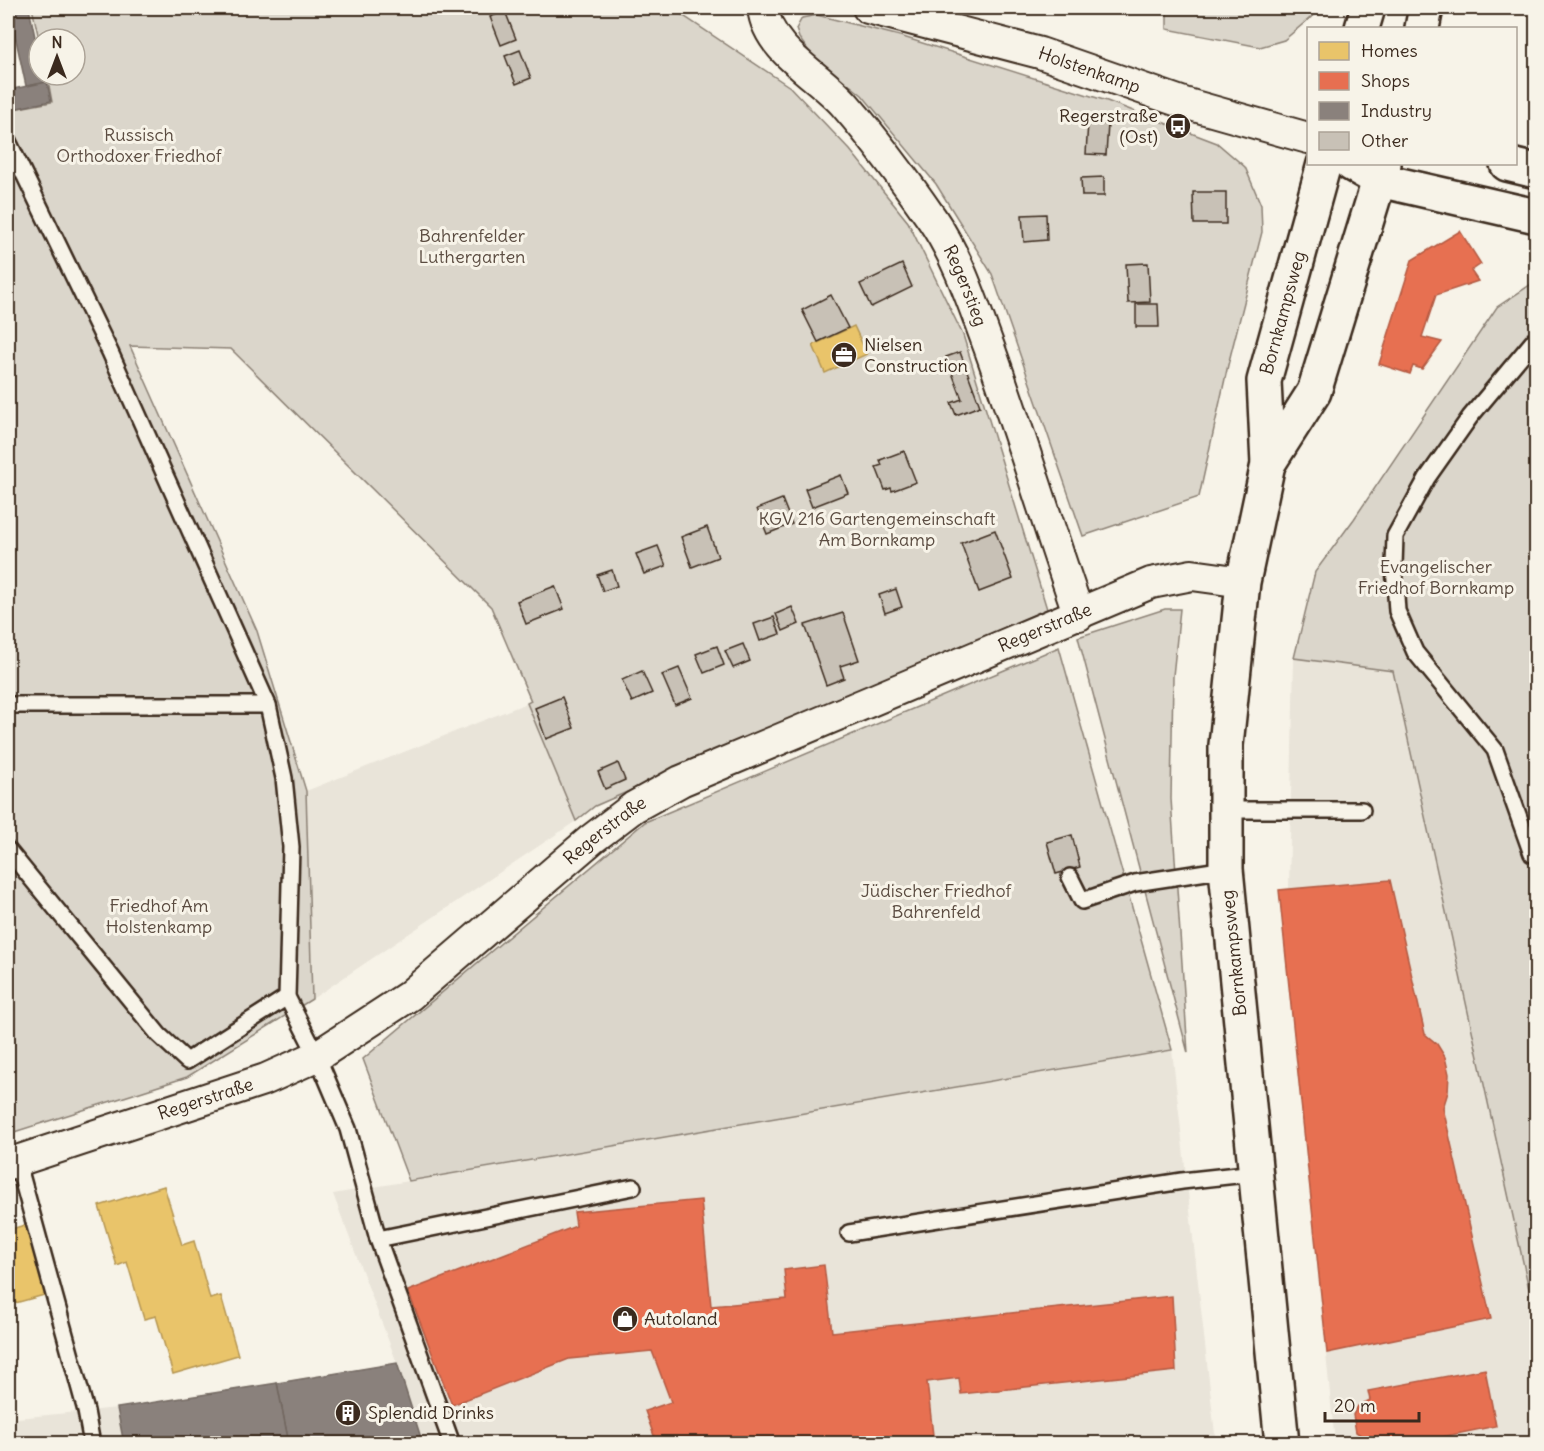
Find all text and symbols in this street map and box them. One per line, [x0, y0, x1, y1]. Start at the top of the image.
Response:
north arrow [27, 27, 87, 87]
legend [1307, 27, 1517, 165]
text: N [51, 32, 63, 52]
text: Homes [1361, 39, 1418, 62]
street label: Holstenkamp [1035, 41, 1144, 98]
text: Shops [1361, 69, 1410, 92]
text: Industry [1361, 99, 1432, 122]
place label: Regerstraße (Ost) [1059, 104, 1158, 148]
bus stop icon: Regerstraße (Ost) [1163, 111, 1193, 141]
park label: Russisch Orthodoxer Friedhof [56, 123, 223, 167]
text: Other [1361, 129, 1409, 152]
park label: Bahrenfelder Luthergarten [418, 224, 526, 268]
street label: Regerstieg [938, 241, 992, 329]
street label: Bornkampsweg [1254, 248, 1310, 377]
place label: Nielsen Construction [864, 333, 968, 377]
office icon: Nielsen Construction [829, 340, 859, 370]
park label: KGV 216 Gartengemeinschaft Am Bornkamp [758, 507, 996, 551]
park label: Evangelischer Friedhof Bornkamp [1358, 555, 1514, 599]
street label: Regerstraße [995, 597, 1095, 657]
street label: Regerstraße [558, 791, 650, 870]
park label: Jüdischer Friedhof Bahrenfeld [861, 879, 1012, 923]
street label: Bornkampsweg [1215, 889, 1252, 1017]
park label: Friedhof Am Holstenkamp [106, 894, 212, 938]
street label: Regerstraße [155, 1072, 256, 1125]
shop icon: Autoland [610, 1304, 640, 1334]
place label: Autoland [644, 1307, 718, 1330]
scale bar [1325, 1385, 1420, 1423]
text: 20 m [1334, 1394, 1376, 1417]
building icon: Splendid Drinks [333, 1398, 363, 1428]
place label: Splendid Drinks [368, 1401, 494, 1424]

